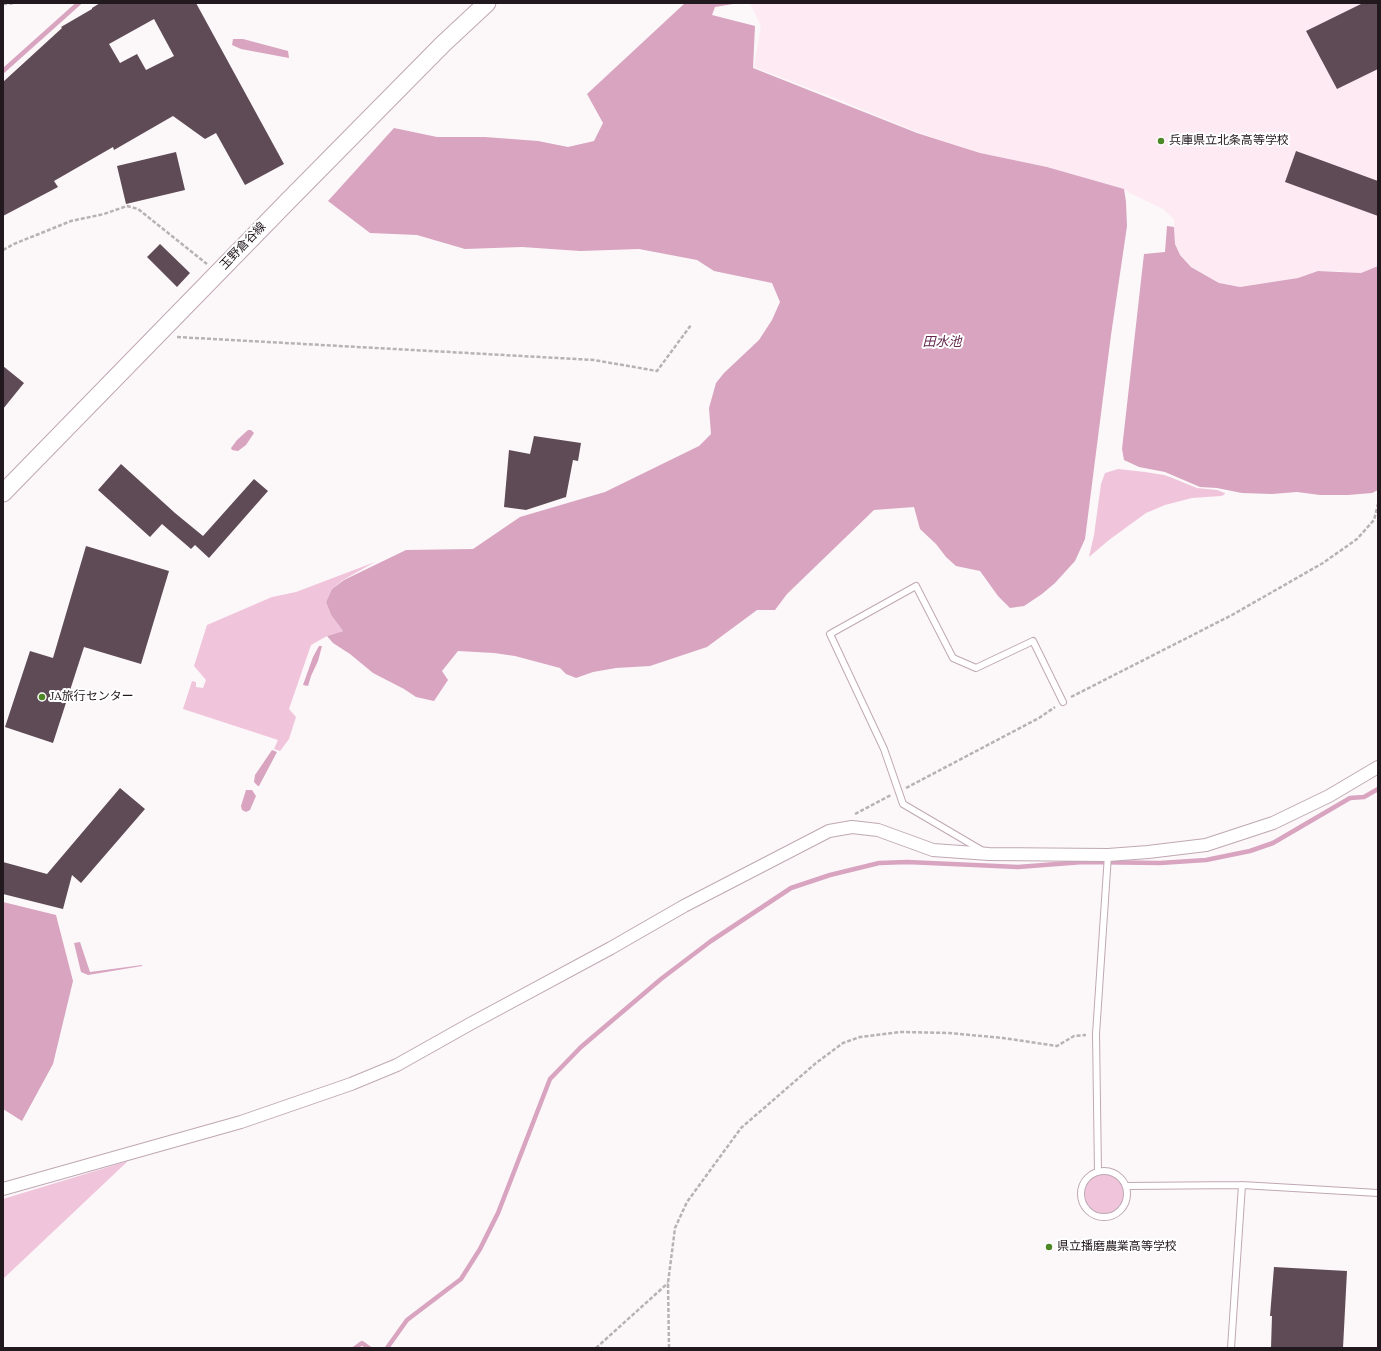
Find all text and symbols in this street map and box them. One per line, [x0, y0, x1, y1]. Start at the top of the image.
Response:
place label: 兵庫県立北条高等学校 [1169, 134, 1289, 148]
marker: 兵庫県立北条高等学校 [1156, 136, 1166, 146]
street label: 玉野倉谷線 [217, 219, 269, 273]
water label: 田水池 [923, 334, 961, 350]
place label: JA旅行センター [50, 690, 134, 704]
marker: JA旅行センター [37, 692, 47, 702]
place label: 県立播磨農業高等学校 [1057, 1240, 1177, 1254]
marker: 県立播磨農業高等学校 [1044, 1242, 1054, 1252]

